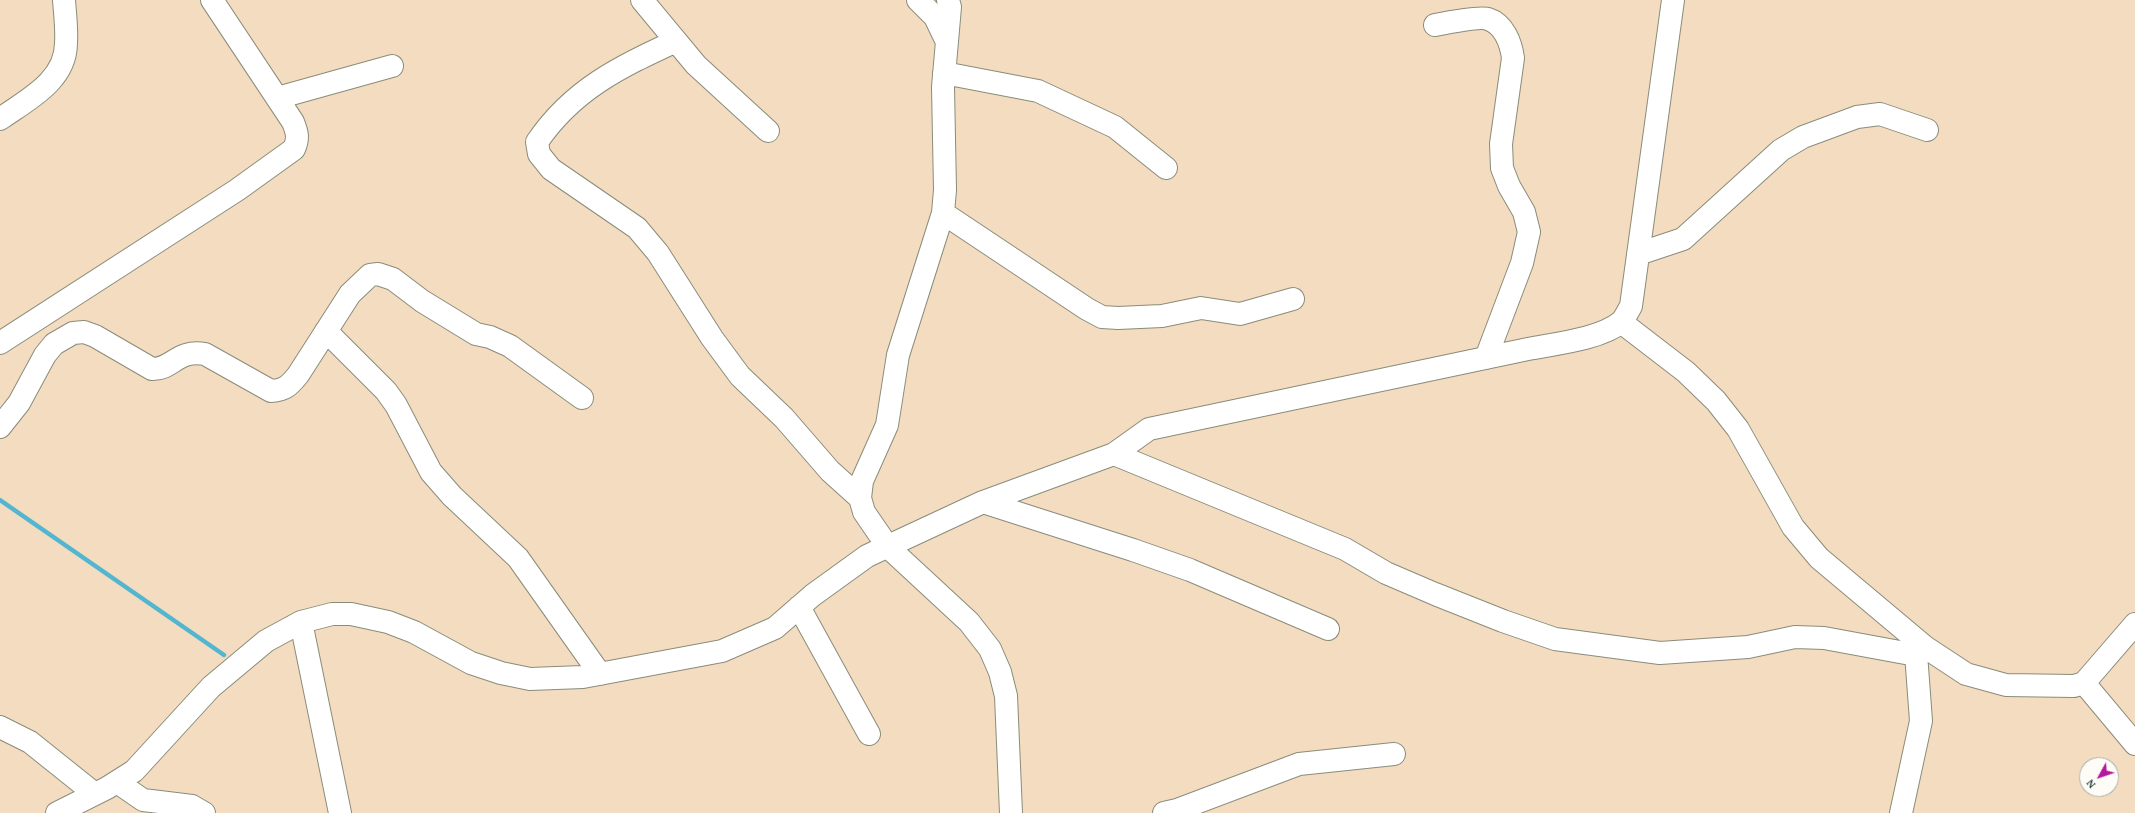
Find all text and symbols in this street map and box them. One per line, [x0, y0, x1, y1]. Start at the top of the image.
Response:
north arrow [2079, 757, 2119, 797]
text: N [2082, 776, 2099, 792]

